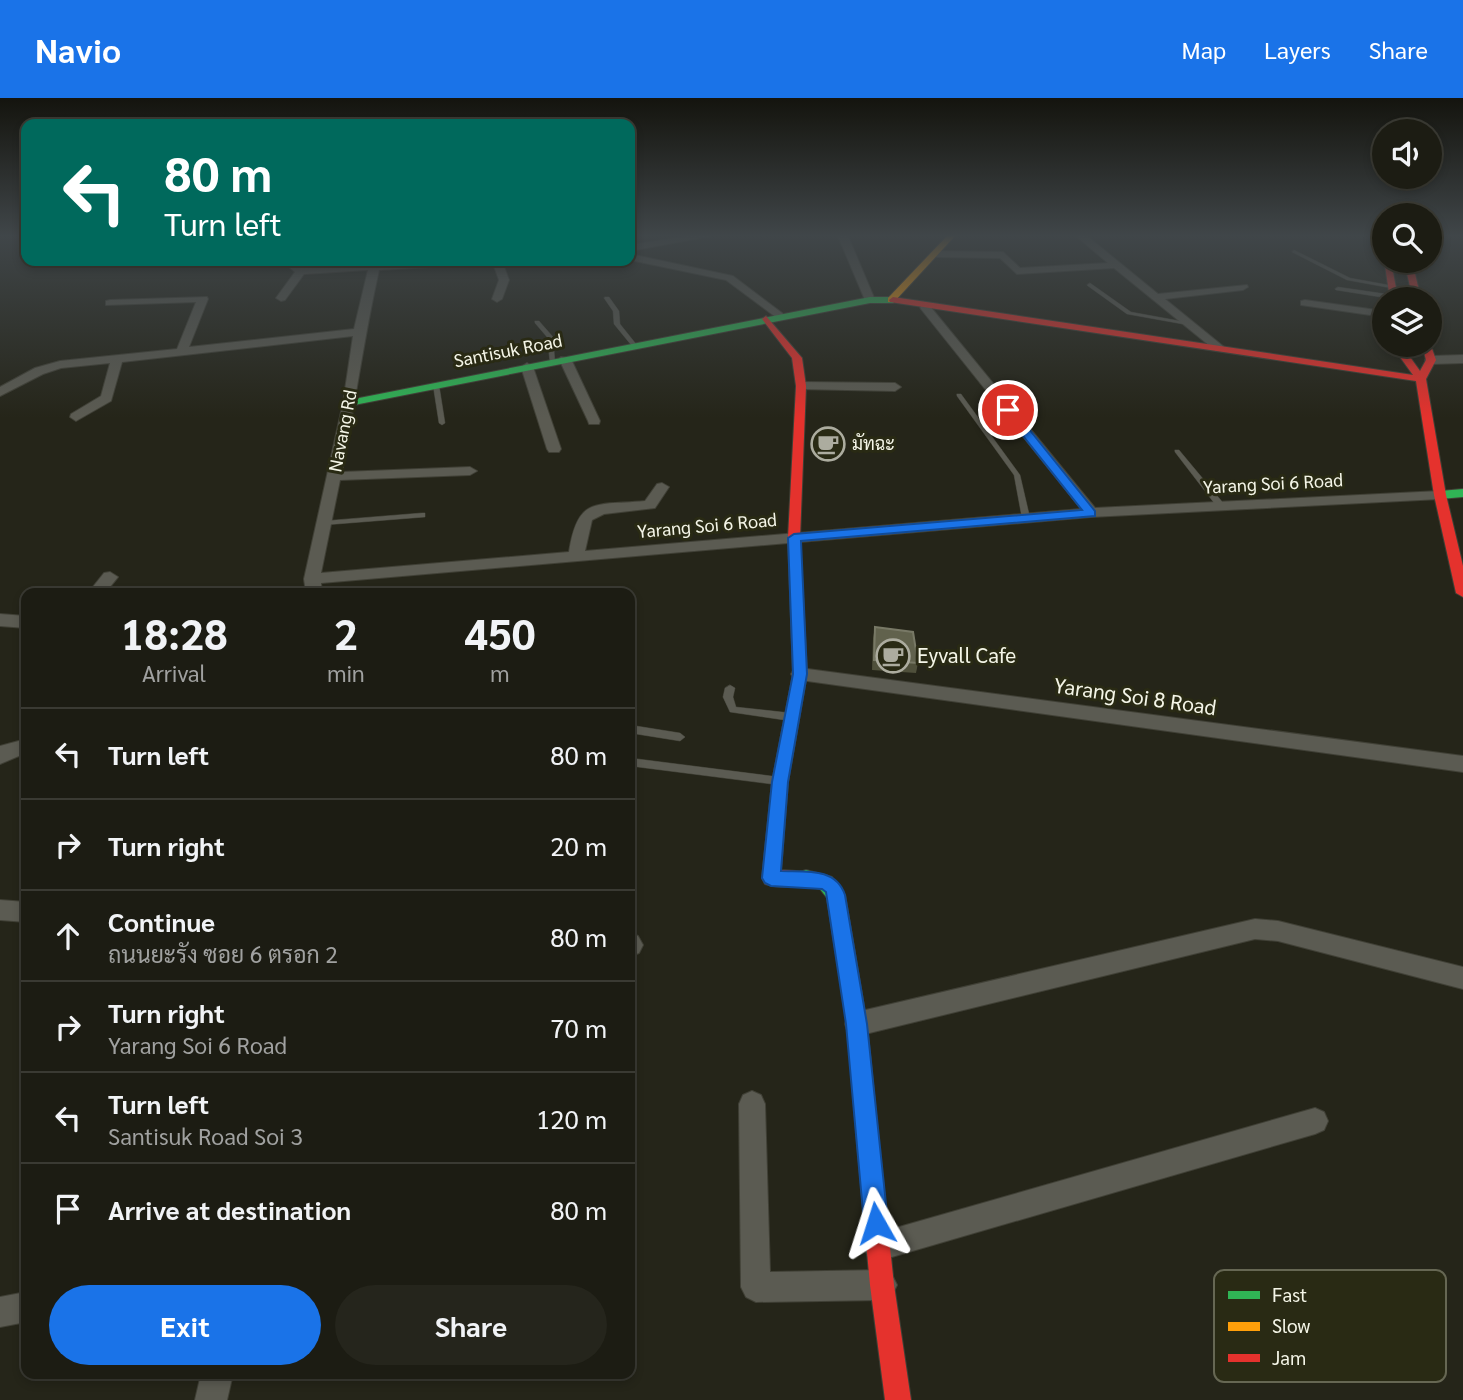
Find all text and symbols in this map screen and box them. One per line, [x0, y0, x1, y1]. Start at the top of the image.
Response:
text: Navio [35, 28, 121, 71]
text: Map [1181, 33, 1226, 65]
text: Layers [1264, 33, 1331, 65]
text: Share [1369, 33, 1428, 65]
map controls [1372, 119, 1442, 357]
button: sound [1372, 119, 1442, 189]
text: 80 m [164, 140, 272, 203]
icon: left [49, 147, 140, 238]
text: Turn left [164, 202, 282, 243]
button: search [1372, 203, 1442, 273]
button: layers [1372, 287, 1442, 357]
street label: Santisuk Road [452, 328, 564, 371]
pin [978, 380, 1038, 440]
street label: Navang Rd [322, 388, 361, 474]
icon: arrive [989, 391, 1027, 429]
cafe icon: มัทฉะ [809, 425, 847, 463]
place label: มัทฉะ [852, 431, 895, 454]
street label: Yarang Soi 6 Road [1202, 467, 1343, 498]
street label: Yarang Soi 6 Road [636, 507, 778, 542]
text: 18:28 [121, 605, 228, 660]
text: 2 [334, 605, 358, 660]
text: 450 [464, 605, 535, 660]
cafe icon: Eyvall Cafe [874, 637, 912, 675]
place label: Eyvall Cafe [917, 641, 1016, 668]
text: Arrival [142, 657, 206, 687]
text: min [327, 657, 365, 687]
text: m [490, 657, 510, 687]
street label: Yarang Soi 8 Road [1052, 671, 1218, 720]
icon: left [49, 735, 87, 773]
text: Turn left [108, 737, 209, 771]
text: 80 m [550, 737, 607, 771]
icon: right [49, 826, 87, 864]
text: Turn right [108, 828, 225, 862]
text: 20 m [550, 828, 607, 862]
text: Continue [108, 904, 215, 938]
icon: ahead [49, 917, 87, 955]
text: 80 m [550, 919, 607, 953]
text: ถนนยะรัง ซอย 6 ตรอก 2 [108, 938, 338, 968]
text: Turn right [108, 995, 225, 1029]
icon: right [49, 1008, 87, 1046]
text: 70 m [550, 1010, 607, 1044]
text: Yarang Soi 6 Road [108, 1029, 287, 1059]
text: Turn left [108, 1086, 209, 1120]
icon: left [49, 1099, 87, 1137]
text: 120 m [536, 1101, 607, 1135]
text: Santisuk Road Soi 3 [108, 1120, 303, 1150]
position arrow [839, 1186, 913, 1260]
icon: arrive [49, 1190, 87, 1228]
text: Arrive at destination [108, 1192, 351, 1226]
text: 80 m [550, 1192, 607, 1226]
legend [1214, 1270, 1446, 1382]
text: Fast [1272, 1282, 1307, 1306]
button: Exit [49, 1285, 321, 1365]
button: Share [335, 1285, 607, 1365]
text: Slow [1272, 1313, 1311, 1337]
text: Jam [1272, 1345, 1306, 1369]

